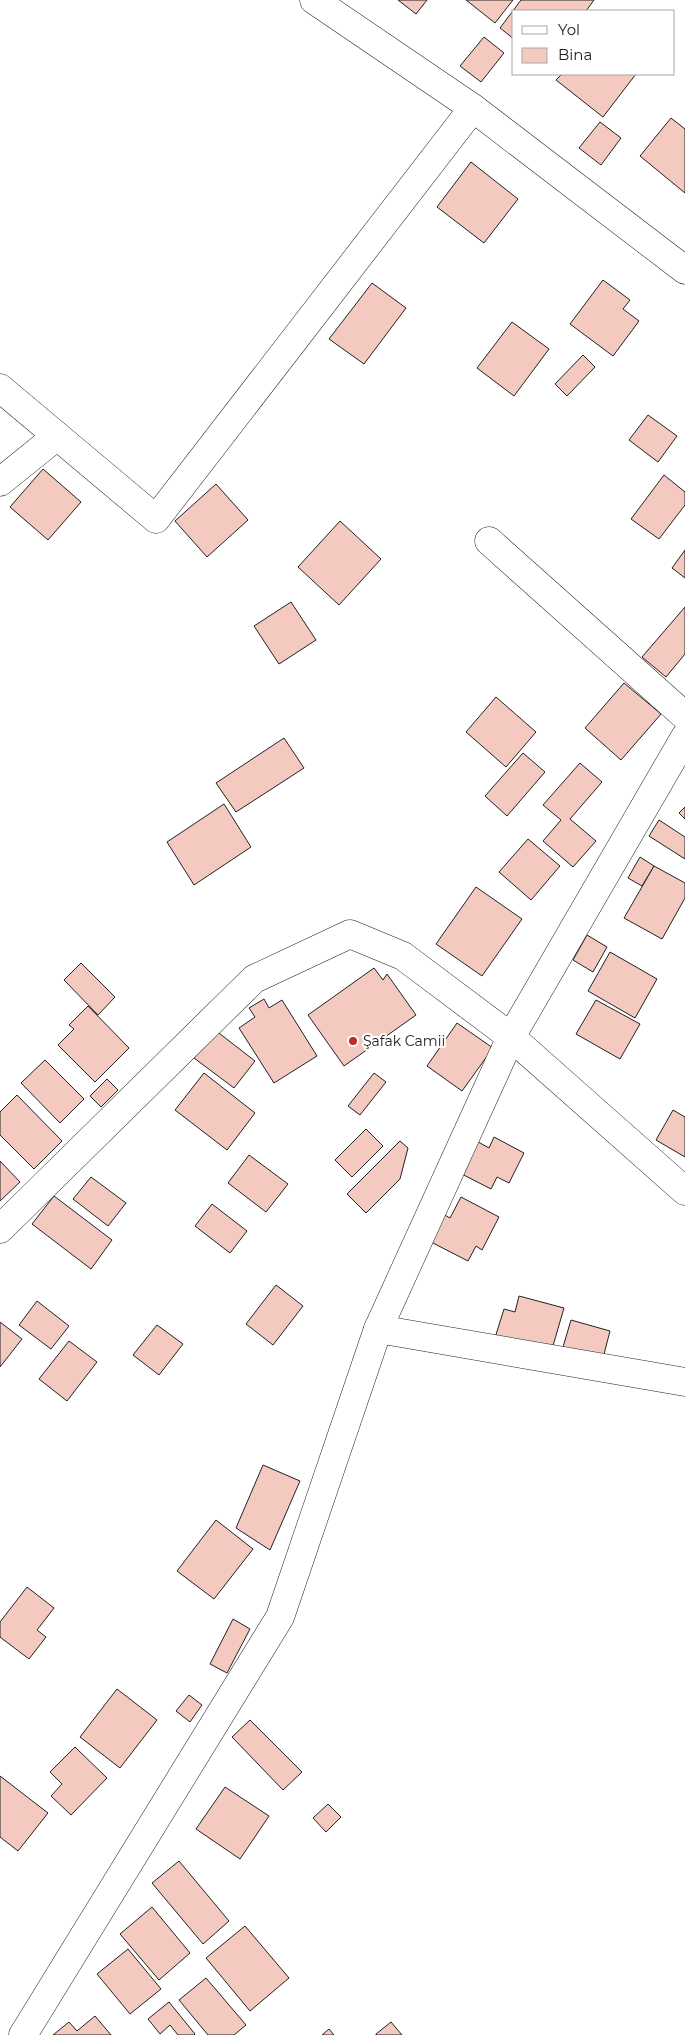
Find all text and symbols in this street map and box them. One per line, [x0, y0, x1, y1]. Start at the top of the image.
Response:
legend [512, 10, 675, 75]
text: Yol [558, 20, 580, 39]
text: Bina [558, 45, 592, 64]
place label: Şafak Camii [363, 1032, 445, 1050]
marker: Şafak Camii [347, 1035, 359, 1047]

